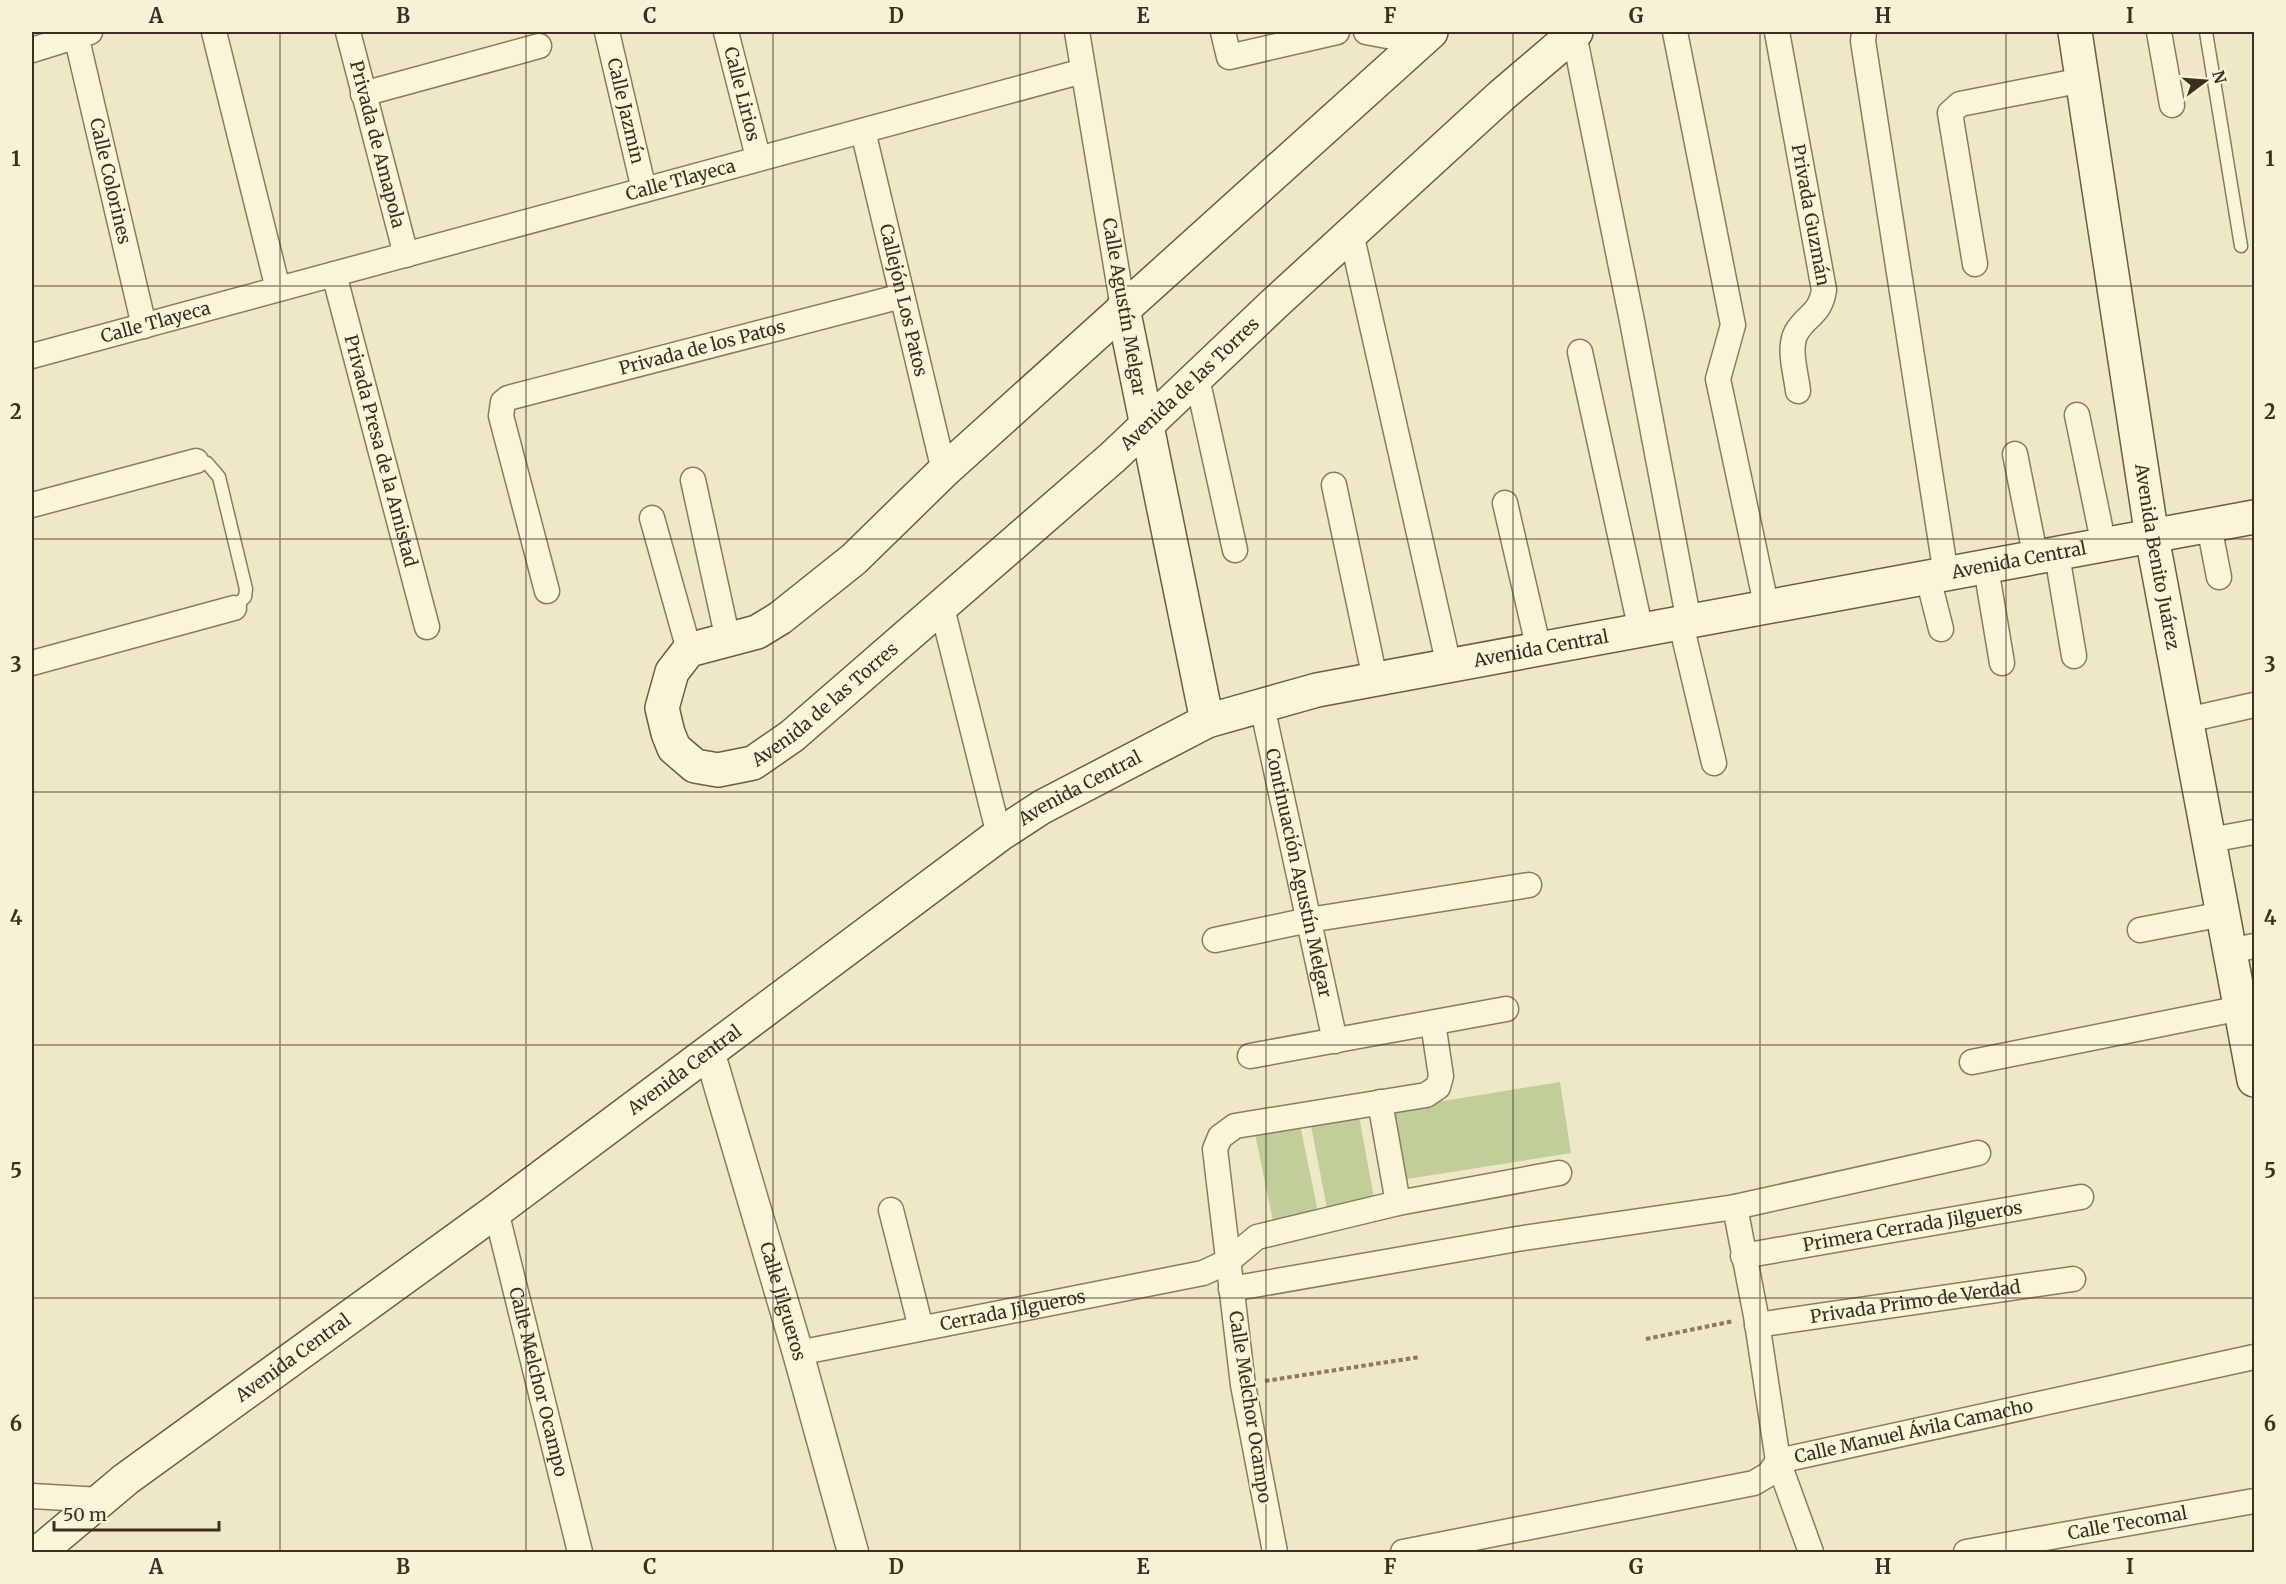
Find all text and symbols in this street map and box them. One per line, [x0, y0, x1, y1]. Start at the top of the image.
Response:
text: A [148, 3, 164, 28]
text: B [396, 3, 410, 28]
text: C [643, 3, 657, 28]
text: D [888, 3, 904, 28]
text: E [1136, 3, 1150, 28]
text: F [1384, 3, 1397, 28]
text: G [1629, 3, 1644, 28]
text: H [1875, 3, 1891, 28]
text: I [2126, 3, 2134, 28]
street label: Calle Lirios [719, 44, 766, 144]
north arrow [2175, 51, 2235, 111]
street label: Calle Jazmín [602, 56, 649, 166]
street label: Privada de Amapola [345, 58, 411, 231]
text: N [2208, 68, 2231, 86]
street label: Calle Colorines [85, 116, 136, 246]
street label: Privada Guzmán [1787, 142, 1835, 288]
text: 1 [11, 146, 21, 171]
text: 1 [2265, 146, 2275, 171]
street label: Calle Tlayeca [623, 154, 738, 205]
street label: Calle Agustín Melgar [1098, 216, 1151, 398]
street label: Callejón Los Patos [875, 221, 933, 379]
street label: Calle Tlayeca [98, 296, 213, 348]
street label: Avenida de las Torres [1114, 312, 1264, 456]
street label: Privada de los Patos [616, 315, 788, 380]
street label: Privada Presa de la Amistad [340, 332, 423, 570]
text: 2 [10, 399, 22, 424]
text: 2 [2264, 399, 2276, 424]
street label: Avenida Benito Juárez [2130, 461, 2185, 652]
street label: Avenida Central [1949, 536, 2089, 584]
street label: Avenida Central [1471, 624, 1611, 672]
street label: Avenida de las Torres [746, 637, 903, 772]
text: 3 [10, 652, 22, 677]
text: 3 [2264, 652, 2276, 677]
street label: Avenida Central [1013, 745, 1146, 831]
street label: Continuación Agustín Melgar [1261, 746, 1337, 1000]
text: 4 [10, 905, 23, 930]
text: 4 [2264, 905, 2277, 930]
street label: Avenida Central [622, 1019, 746, 1120]
text: 5 [10, 1158, 22, 1183]
text: 5 [2264, 1158, 2276, 1183]
street label: Primera Cerrada Jilgueros [1801, 1195, 2024, 1256]
street label: Calle Jilgueros [755, 1239, 812, 1363]
street label: Privada Primo de Verdad [1808, 1275, 2022, 1328]
street label: Cerrada Jilgueros [938, 1284, 1088, 1336]
street label: Calle Melchor Ocampo [504, 1285, 573, 1479]
street label: Avenida Central [230, 1308, 355, 1407]
street label: Calle Melchor Ocampo [1224, 1309, 1277, 1505]
street label: Calle Manuel Ávila Camacho [1792, 1394, 2035, 1468]
text: 6 [10, 1411, 22, 1436]
text: 6 [2264, 1411, 2276, 1436]
scale bar [54, 1494, 219, 1532]
street label: Calle Tecomal [2066, 1501, 2189, 1545]
text: 50 m [63, 1503, 107, 1526]
text: A [148, 1554, 164, 1579]
text: B [396, 1554, 410, 1579]
text: C [643, 1554, 657, 1579]
text: D [888, 1554, 904, 1579]
text: E [1136, 1554, 1150, 1579]
text: F [1384, 1554, 1397, 1579]
text: G [1629, 1554, 1644, 1579]
text: H [1875, 1554, 1891, 1579]
text: I [2126, 1554, 2134, 1579]

